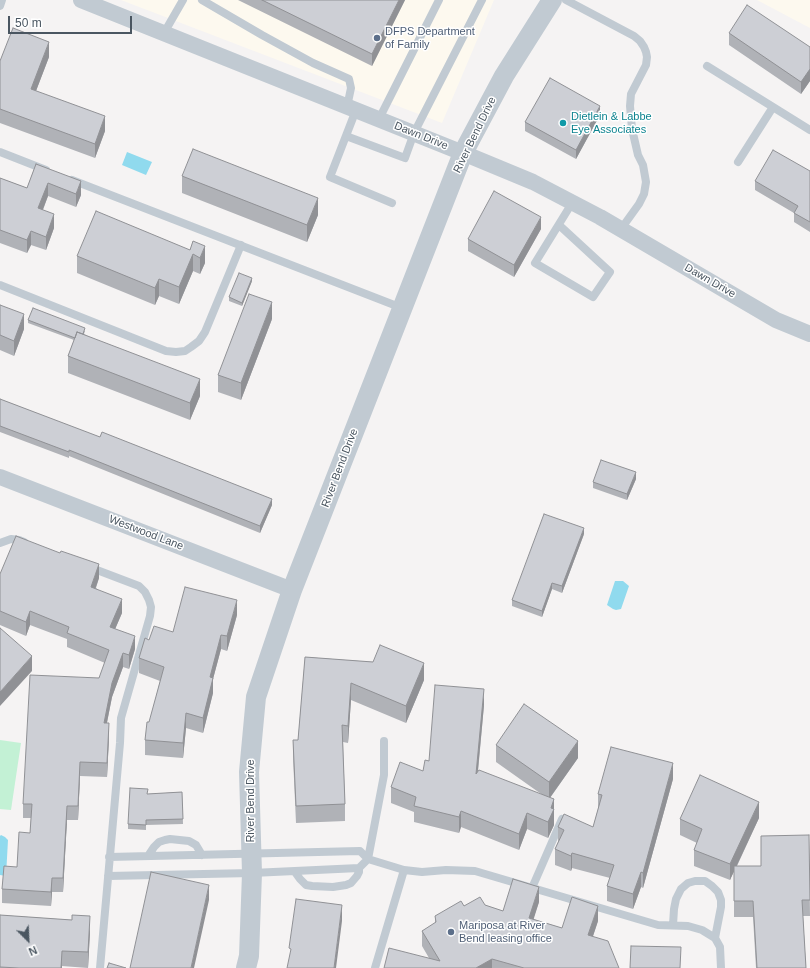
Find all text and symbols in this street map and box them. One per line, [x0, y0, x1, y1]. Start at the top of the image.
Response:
scale bar [10, 8, 134, 34]
text: 50 m [15, 16, 42, 30]
place label: DFPS Department of Family [385, 25, 475, 51]
marker: DFPS Department of Family [372, 33, 382, 43]
street label: River Bend Drive [451, 95, 499, 175]
place label: Dietlein & Labbe Eye Associates [571, 110, 652, 136]
marker: Dietlein & Labbe Eye Associates [558, 118, 568, 128]
street label: Dawn Drive [392, 119, 450, 153]
street label: Dawn Drive [682, 261, 738, 301]
street label: River Bend Drive [319, 427, 361, 509]
street label: Westwood Lane [107, 513, 185, 553]
street label: River Bend Drive [244, 759, 258, 843]
place label: Mariposa at River Bend leasing office [459, 919, 552, 945]
north arrow [8, 920, 48, 960]
marker: Mariposa at River Bend leasing office [446, 927, 456, 937]
text: N [27, 944, 39, 958]

